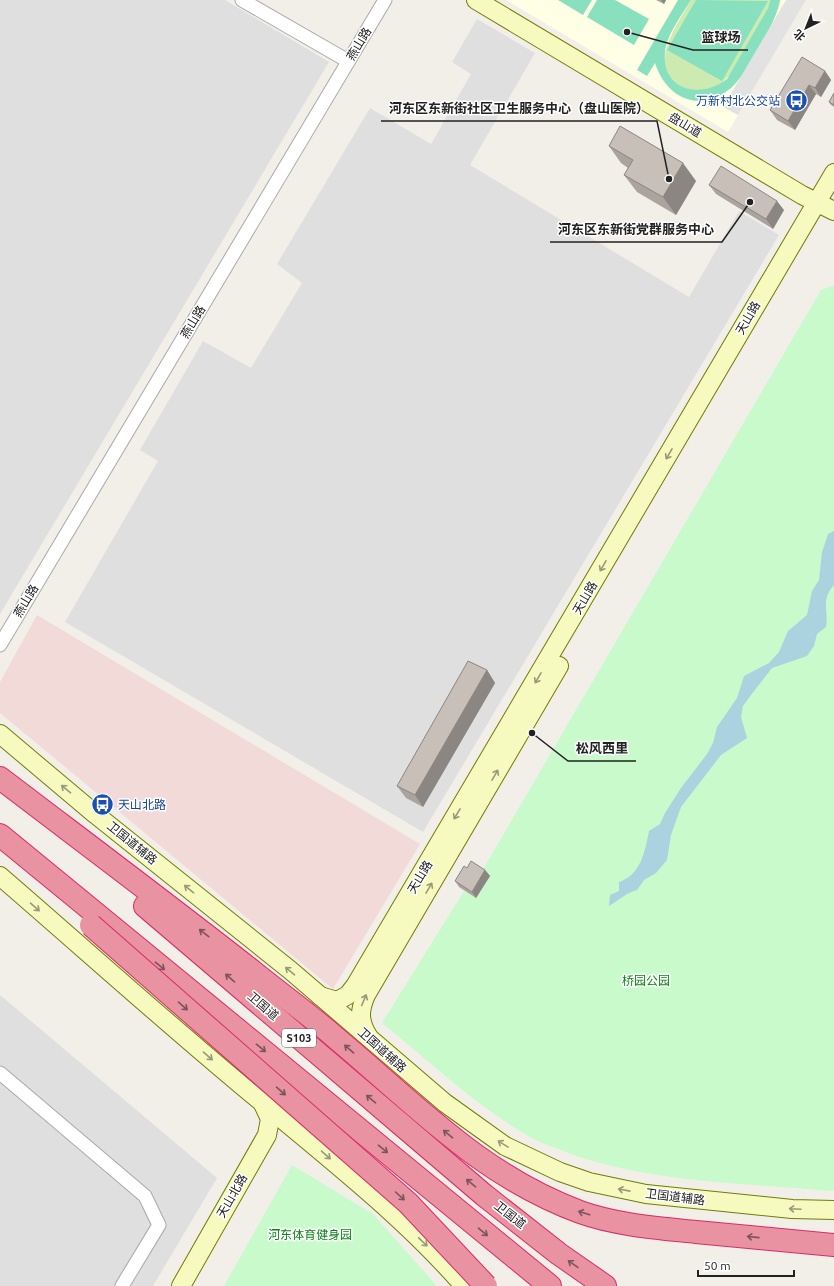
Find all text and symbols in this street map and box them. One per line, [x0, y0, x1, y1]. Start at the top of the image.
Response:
north arrow [786, 8, 826, 48]
street label: 燕山路 [344, 25, 373, 63]
callout: 篮球场 [693, 25, 748, 50]
text: 北 [791, 27, 807, 43]
text: 篮球场 [701, 30, 741, 44]
bus stop icon: 万新村北公交站 [783, 88, 809, 114]
place label: 万新村北公交站 [696, 94, 780, 107]
callout: 河东区东新街社区卫生服务中心（盘山医院） [381, 96, 657, 121]
text: 河东区东新街社区卫生服务中心（盘山医院） [389, 101, 649, 115]
street label: 盘山道 [666, 110, 704, 139]
callout: 河东区东新街党群服务中心 [550, 217, 722, 242]
text: 河东区东新街党群服务中心 [558, 222, 714, 236]
street label: 天山路 [733, 299, 762, 337]
street label: 燕山路 [178, 303, 207, 341]
one-way arrow [664, 447, 672, 459]
one-way arrow [599, 560, 607, 572]
street label: 天山路 [570, 579, 599, 617]
street label: 燕山路 [11, 582, 40, 620]
one-way arrow [533, 672, 541, 684]
callout: 松风西里 [568, 736, 636, 761]
text: 松风西里 [576, 741, 628, 755]
one-way arrow [492, 769, 500, 781]
one-way arrow [60, 785, 71, 794]
bus stop icon: 天山北路 [89, 792, 115, 818]
place label: 天山北路 [118, 798, 166, 811]
one-way arrow [453, 808, 461, 820]
street label: 卫国道辅路 [105, 819, 160, 867]
street label: 天山路 [405, 858, 434, 896]
one-way arrow [426, 882, 434, 894]
one-way arrow [183, 885, 194, 894]
one-way arrow [30, 902, 41, 911]
one-way arrow [198, 929, 209, 938]
one-way arrow [155, 962, 166, 971]
one-way arrow [285, 966, 296, 975]
one-way arrow [225, 974, 235, 983]
park label: 桥园公园 [622, 974, 670, 987]
street label: 卫国道 [245, 989, 281, 1022]
one-way arrow [361, 994, 369, 1006]
one-way arrow [178, 1001, 189, 1010]
street label: 卫国道辅路 [356, 1025, 409, 1075]
road number: S103 [282, 1029, 316, 1047]
one-way arrow [255, 1044, 266, 1053]
one-way arrow [344, 1045, 355, 1054]
one-way arrow [203, 1051, 213, 1060]
one-way arrow [276, 1087, 287, 1096]
one-way arrow [366, 1095, 377, 1104]
one-way arrow [442, 1130, 453, 1139]
one-way arrow [497, 1140, 509, 1148]
one-way arrow [377, 1144, 388, 1153]
one-way arrow [321, 1151, 331, 1160]
street label: 天山北路 [214, 1172, 249, 1220]
one-way arrow [465, 1179, 476, 1188]
one-way arrow [618, 1186, 631, 1194]
street label: 卫国道辅路 [644, 1186, 706, 1207]
one-way arrow [395, 1191, 405, 1200]
street label: 卫国道 [492, 1198, 528, 1231]
one-way arrow [789, 1205, 802, 1213]
one-way arrow [577, 1209, 590, 1216]
one-way arrow [478, 1227, 488, 1236]
park label: 河东体育健身园 [268, 1228, 352, 1241]
one-way arrow [747, 1234, 760, 1241]
one-way arrow [418, 1237, 428, 1247]
scale bar [698, 1252, 794, 1278]
text: 50 m [704, 1259, 731, 1272]
one-way arrow [568, 1260, 579, 1268]

